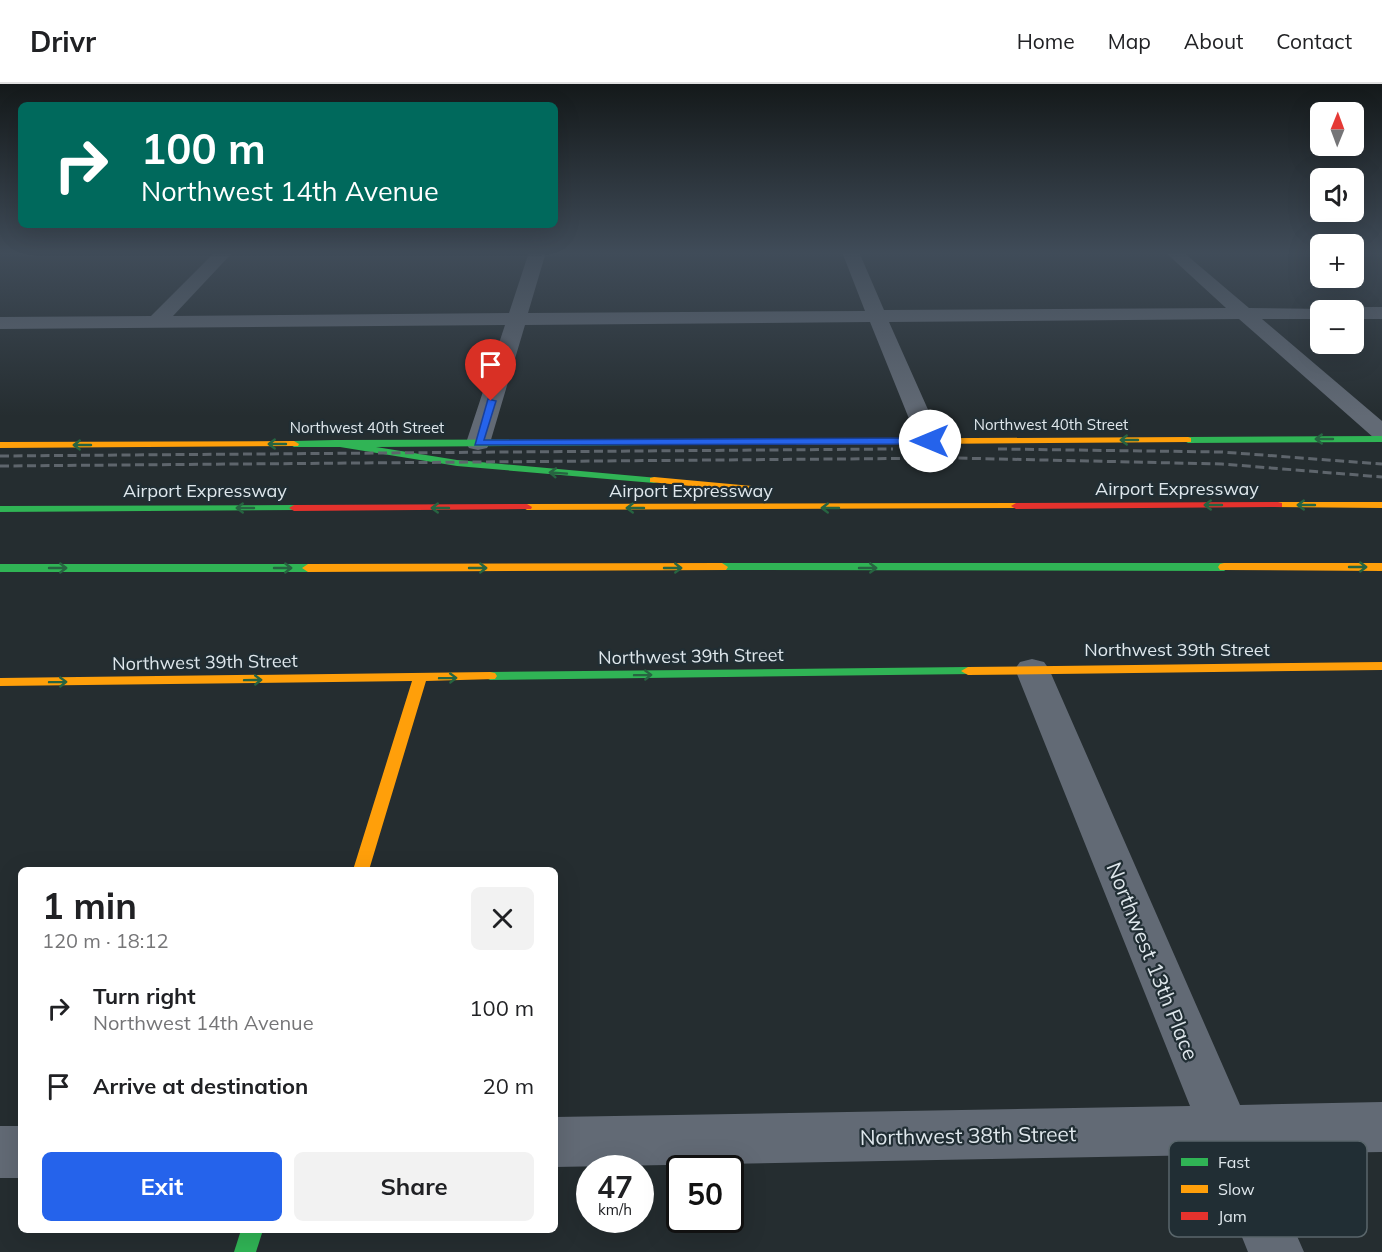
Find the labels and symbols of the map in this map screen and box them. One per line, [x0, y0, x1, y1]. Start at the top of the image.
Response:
north arrow [1310, 102, 1364, 156]
pin [465, 339, 516, 401]
position arrow [898, 409, 962, 473]
street label: Northwest 40th Street [974, 415, 1128, 434]
street label: Northwest 40th Street [290, 418, 444, 437]
one-way arrow [1314, 433, 1334, 445]
one-way arrow [1119, 434, 1139, 446]
one-way arrow [267, 438, 287, 450]
one-way arrow [72, 439, 92, 451]
one-way arrow [548, 467, 568, 478]
street label: Airport Expressway [1095, 477, 1259, 500]
street label: Airport Expressway [123, 479, 287, 502]
street label: Airport Expressway [609, 479, 773, 502]
one-way arrow [1204, 499, 1224, 511]
one-way arrow [1296, 499, 1316, 511]
one-way arrow [235, 502, 255, 514]
one-way arrow [430, 502, 450, 514]
one-way arrow [625, 502, 645, 514]
one-way arrow [820, 502, 840, 514]
one-way arrow [1348, 561, 1368, 573]
one-way arrow [48, 562, 68, 574]
one-way arrow [273, 562, 293, 574]
one-way arrow [468, 562, 488, 574]
one-way arrow [663, 562, 683, 574]
one-way arrow [858, 562, 878, 574]
street label: Northwest 39th Street [1084, 638, 1270, 661]
street label: Northwest 39th Street [598, 643, 784, 669]
street label: Northwest 39th Street [112, 649, 298, 675]
one-way arrow [633, 669, 653, 680]
one-way arrow [438, 672, 458, 683]
one-way arrow [243, 674, 263, 686]
one-way arrow [48, 676, 68, 688]
street label: Northwest 13th Place [1101, 858, 1205, 1064]
street label: Northwest 38th Street [860, 1120, 1076, 1150]
legend [1169, 1141, 1367, 1237]
text: Fast [1218, 1152, 1250, 1172]
speed limit sign: 50 [666, 1155, 744, 1233]
text: Slow [1218, 1179, 1255, 1199]
text: Jam [1218, 1206, 1247, 1226]

